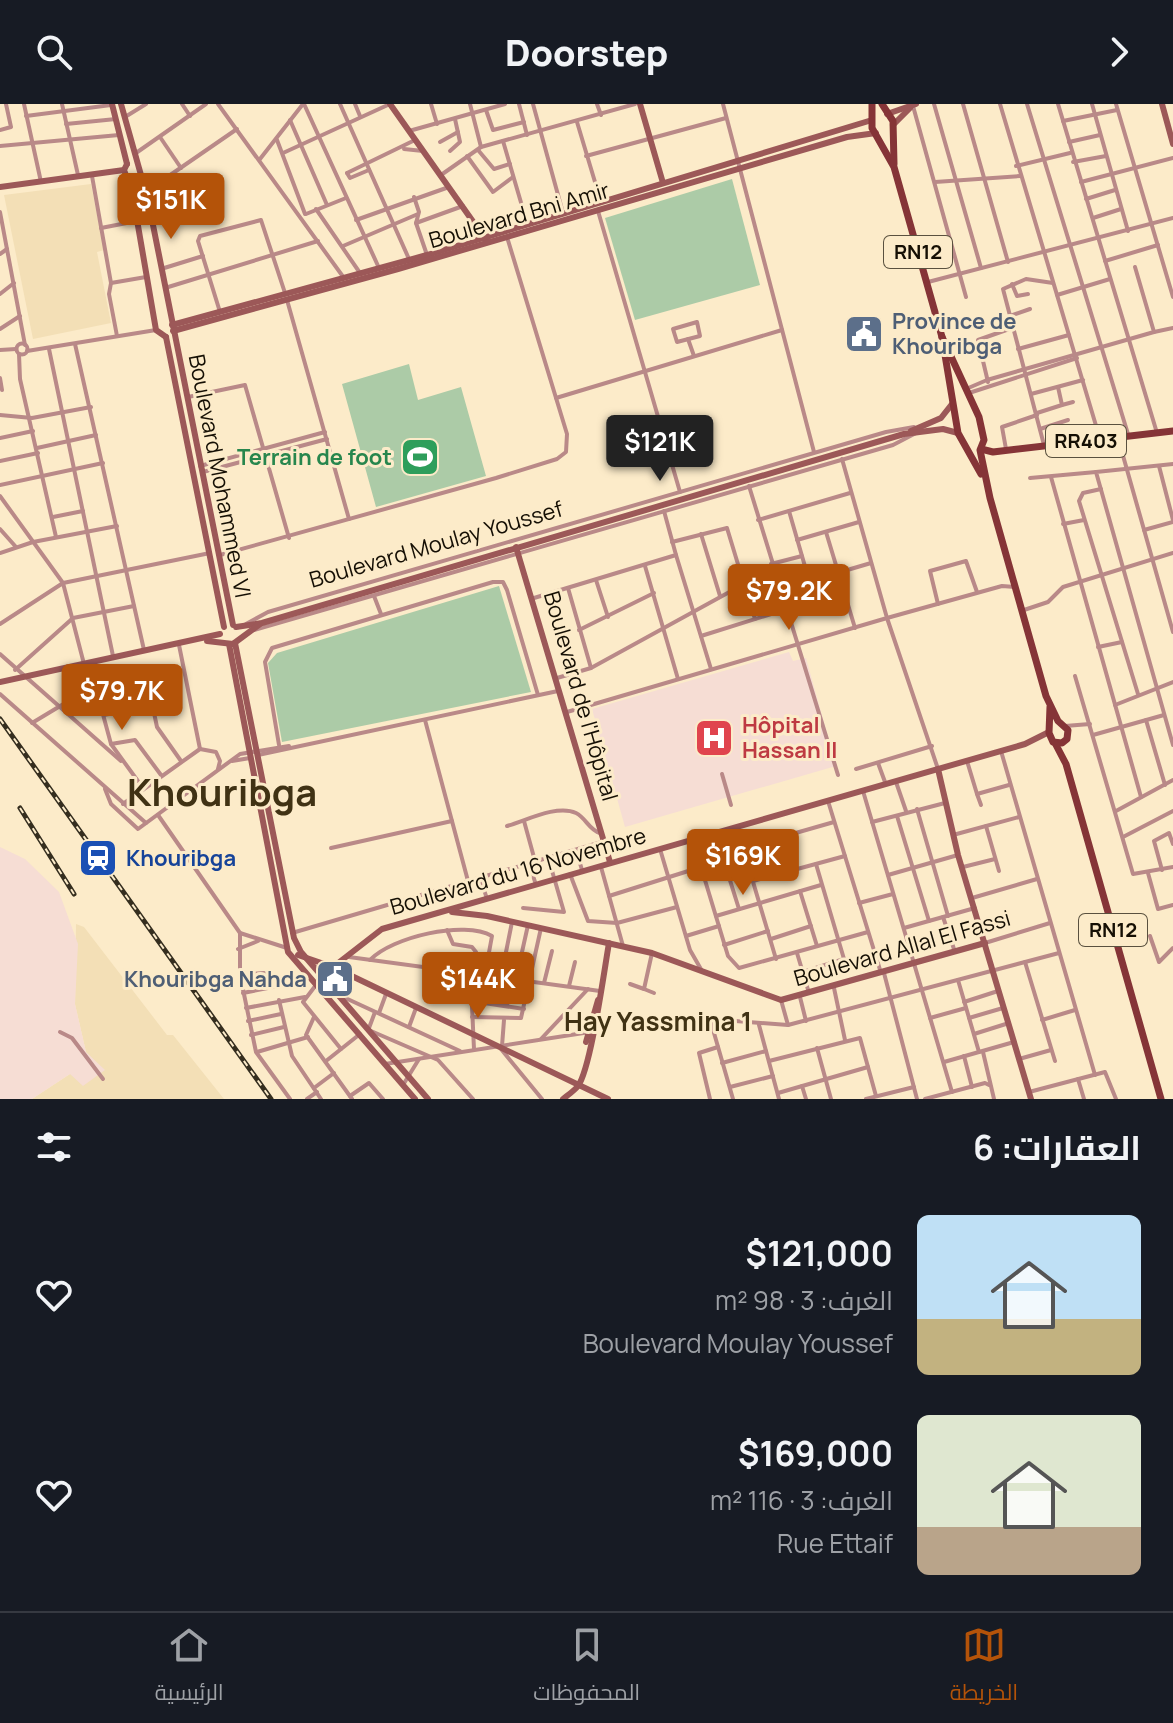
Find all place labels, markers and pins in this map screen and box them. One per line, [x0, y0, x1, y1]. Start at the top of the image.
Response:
pin: $151K [115, 173, 227, 241]
place label: Province de Khouribga [892, 306, 1016, 361]
public building icon: Province de Khouribga [843, 313, 885, 355]
pin: $121K [604, 415, 716, 483]
sports icon: Terrain de foot [399, 436, 441, 478]
place label: Terrain de foot [237, 442, 392, 472]
pin: $79.2K [724, 564, 854, 632]
pin: $79.7K [57, 664, 187, 732]
place label: Hôpital Hassan II [742, 710, 838, 765]
hospital icon: Hôpital Hassan II [693, 717, 735, 759]
pin: $169K [687, 829, 799, 897]
station icon: Khouribga [77, 837, 119, 879]
place label: Khouribga [126, 843, 236, 873]
pin: $144K [422, 952, 534, 1020]
public building icon: Khouribga Nahda [314, 958, 356, 1000]
place label: Khouribga Nahda [124, 964, 307, 994]

